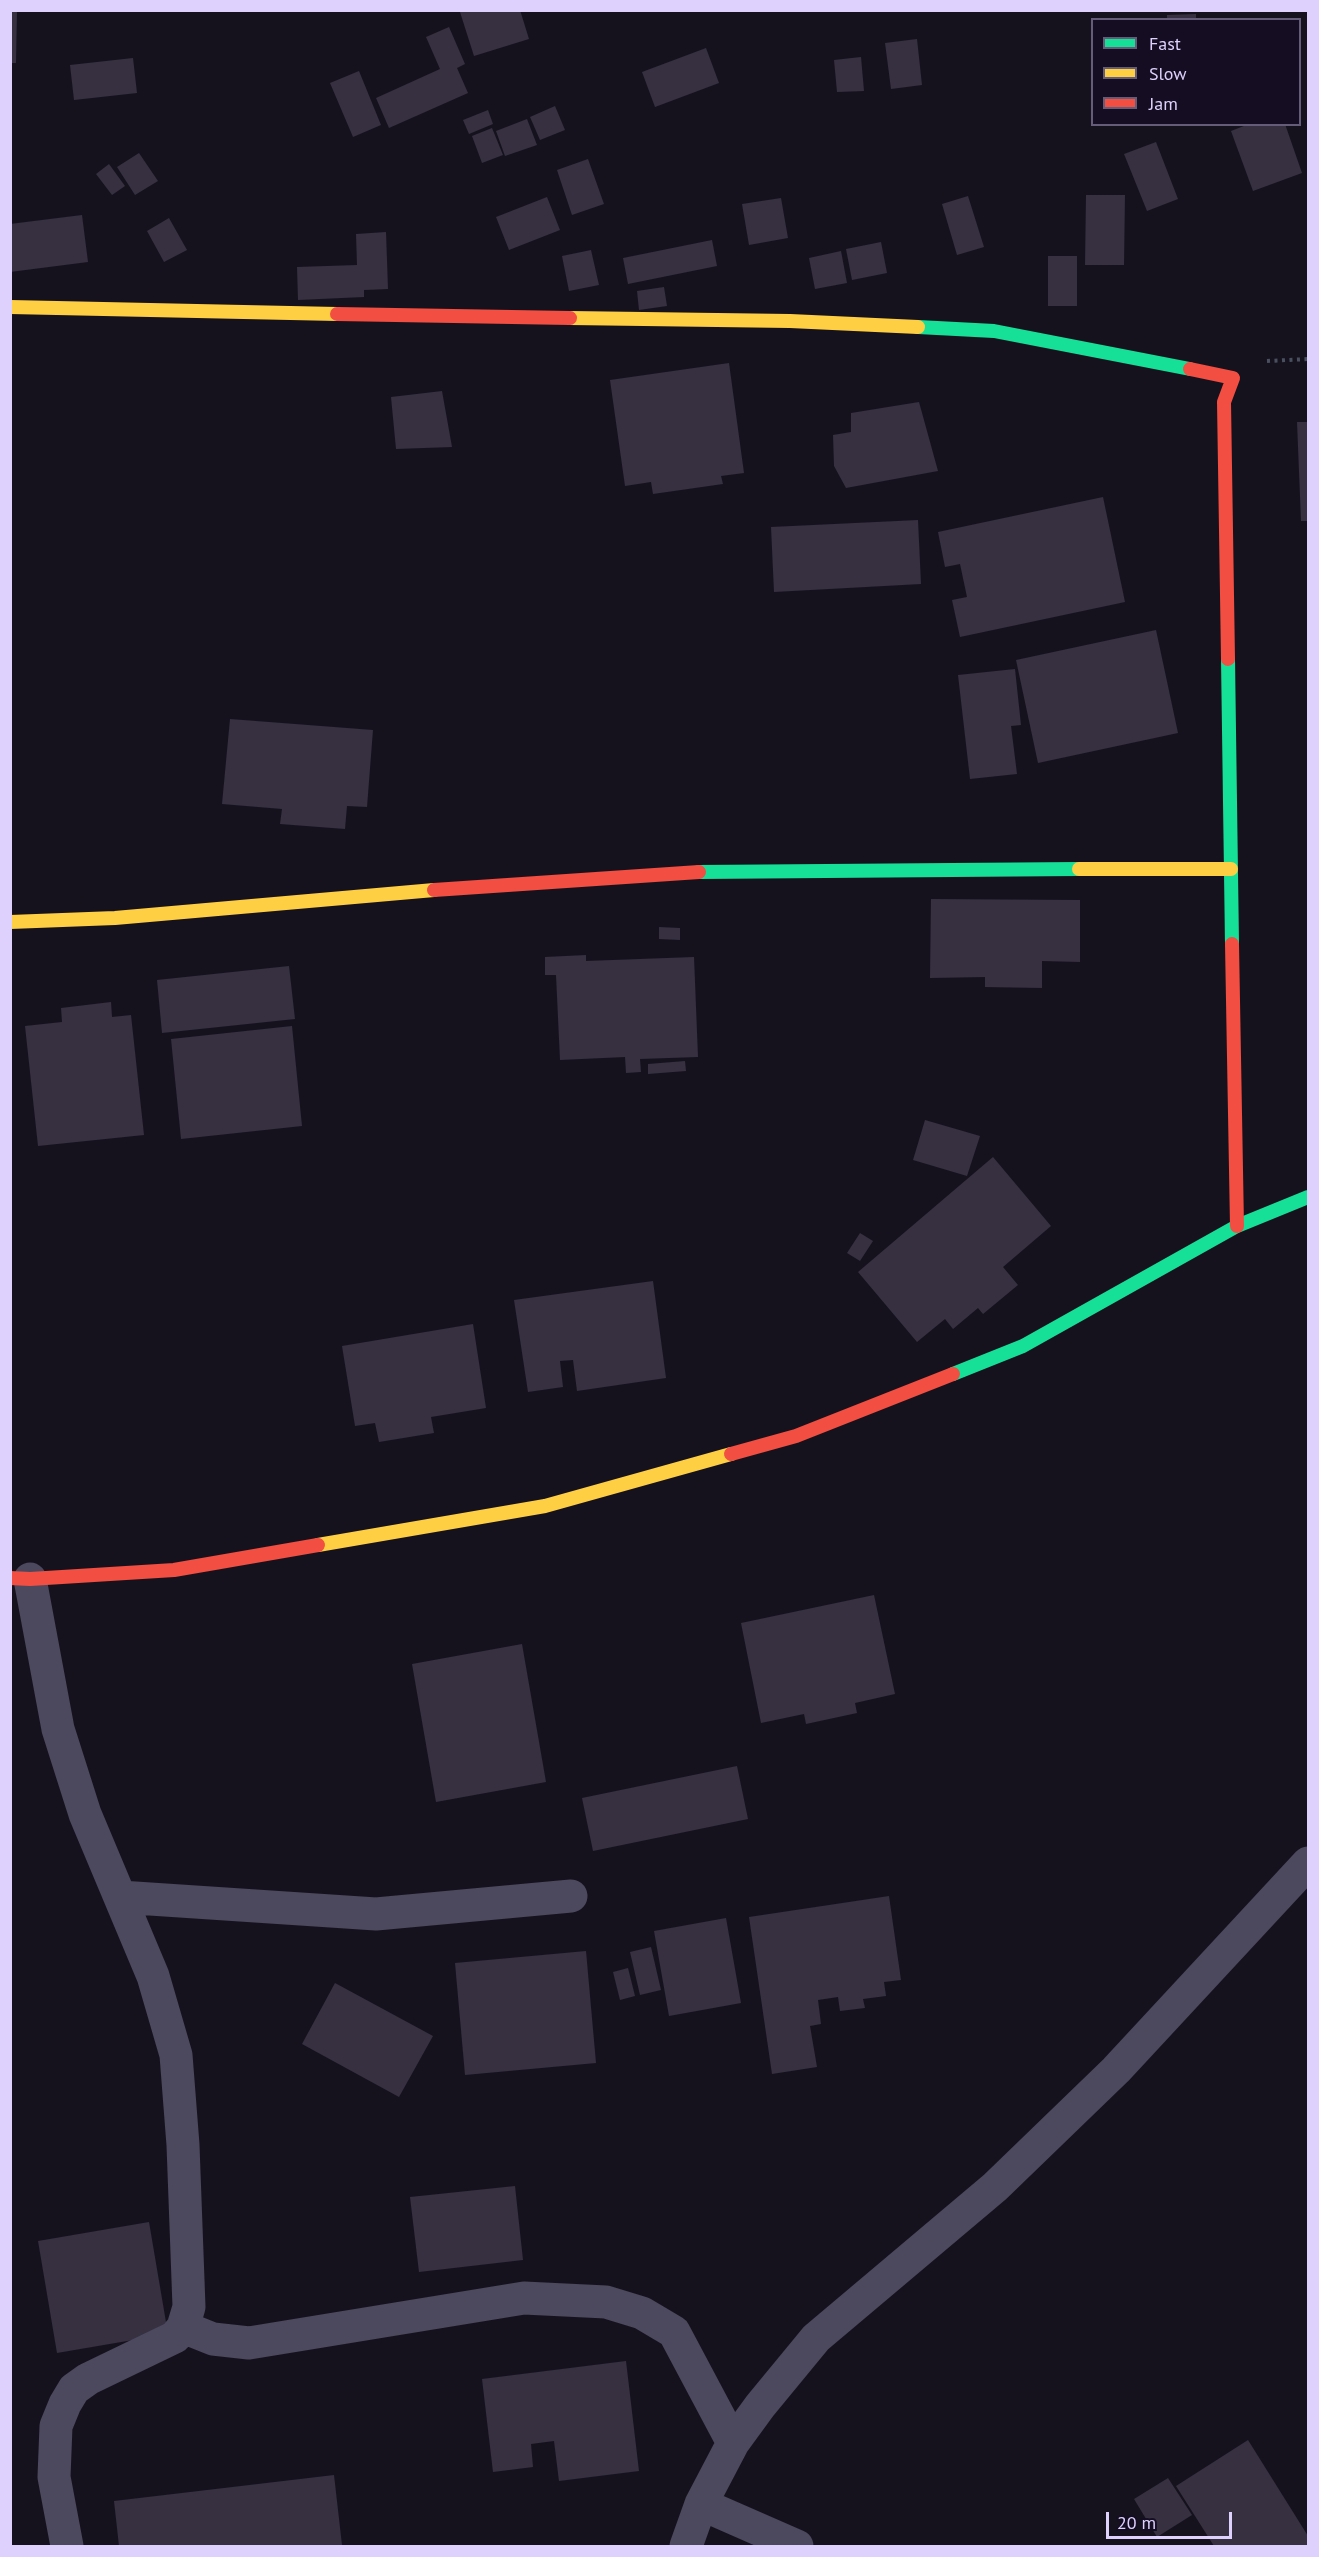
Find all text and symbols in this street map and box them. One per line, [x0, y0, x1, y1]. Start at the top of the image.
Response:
legend [1091, 18, 1301, 126]
text: Fast [1149, 32, 1181, 55]
text: Slow [1149, 62, 1187, 85]
text: Jam [1149, 92, 1178, 115]
scale bar [1109, 2500, 1235, 2538]
text: 20 m [1117, 2511, 1156, 2534]

